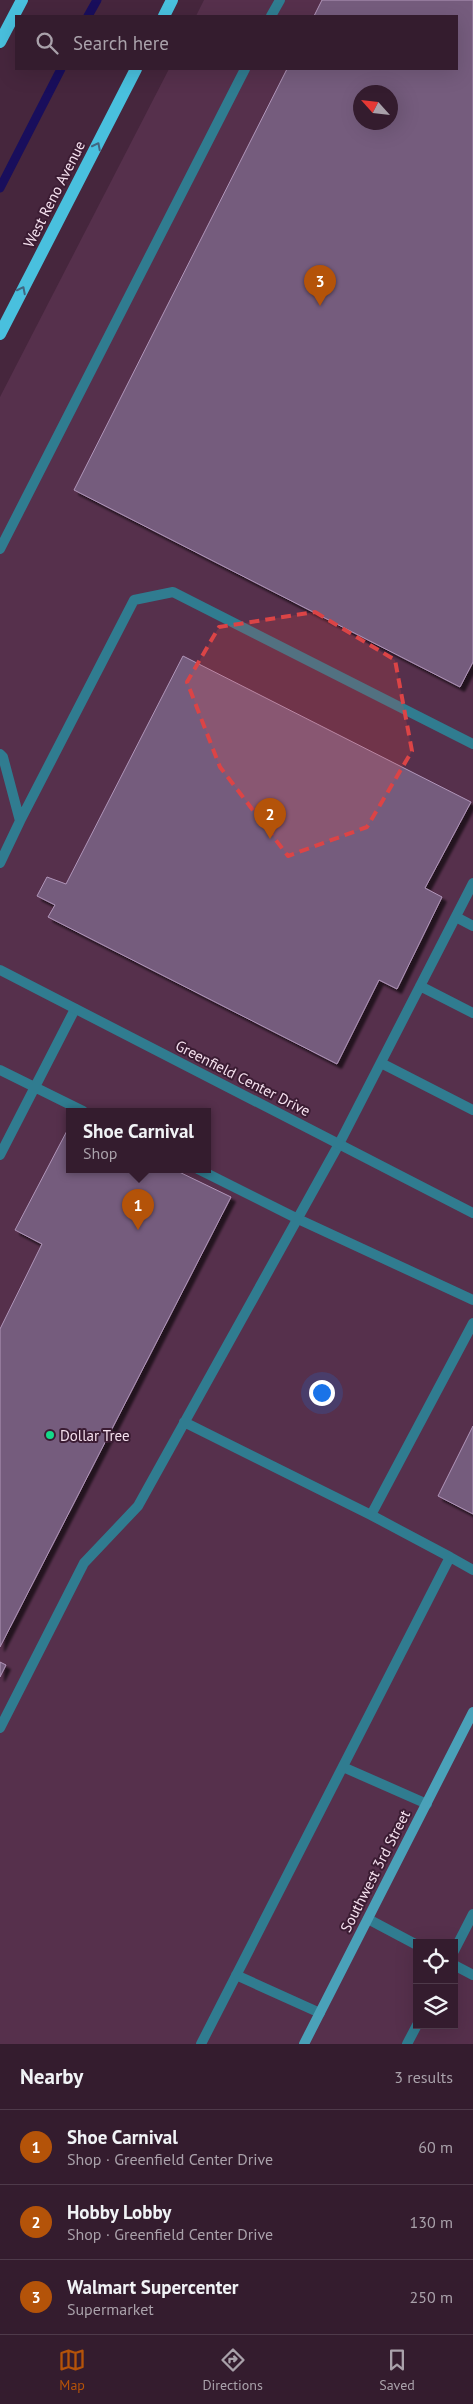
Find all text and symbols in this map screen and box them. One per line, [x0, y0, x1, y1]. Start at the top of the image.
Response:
search box [15, 15, 458, 70]
icon: search [33, 29, 61, 57]
text: Search here [73, 31, 169, 55]
north arrow [353, 85, 398, 130]
street label: West Reno Avenue [19, 137, 89, 251]
one-way arrow [91, 142, 101, 151]
pin: 3 [304, 265, 336, 306]
one-way arrow [16, 287, 26, 296]
pin: 2 [254, 798, 286, 839]
street label: Greenfield Center Drive [172, 1036, 314, 1120]
popup [66, 1108, 211, 1173]
text: Shoe Carnival [83, 1119, 194, 1143]
text: Shop [83, 1143, 118, 1163]
pin: 1 [122, 1189, 154, 1230]
your location [309, 1380, 335, 1406]
place label: Dollar Tree [60, 1426, 130, 1445]
marker: Dollar Tree [44, 1429, 56, 1441]
street label: Southwest 3rd Street [336, 1807, 414, 1935]
map controls [413, 1939, 458, 2029]
button: locate [413, 1939, 458, 1984]
button: layers [413, 1984, 458, 2029]
text: Nearby [20, 2063, 83, 2090]
text: 3 results [394, 2067, 453, 2087]
text: Shoe Carnival [67, 2125, 178, 2149]
text: 1 [31, 2137, 41, 2157]
text: 60 m [418, 2137, 453, 2157]
text: Shop · Greenfield Center Drive [67, 2149, 273, 2169]
text: Hobby Lobby [67, 2200, 171, 2224]
text: 2 [31, 2212, 41, 2232]
text: 130 m [410, 2212, 453, 2232]
text: Shop · Greenfield Center Drive [67, 2224, 273, 2244]
text: Walmart Supercenter [67, 2275, 239, 2299]
text: 3 [31, 2287, 41, 2307]
text: 250 m [410, 2287, 453, 2307]
text: Supermarket [67, 2299, 154, 2319]
tab: Map [58, 2346, 86, 2394]
tab: Directions [202, 2346, 263, 2394]
tab: Saved [379, 2346, 415, 2394]

